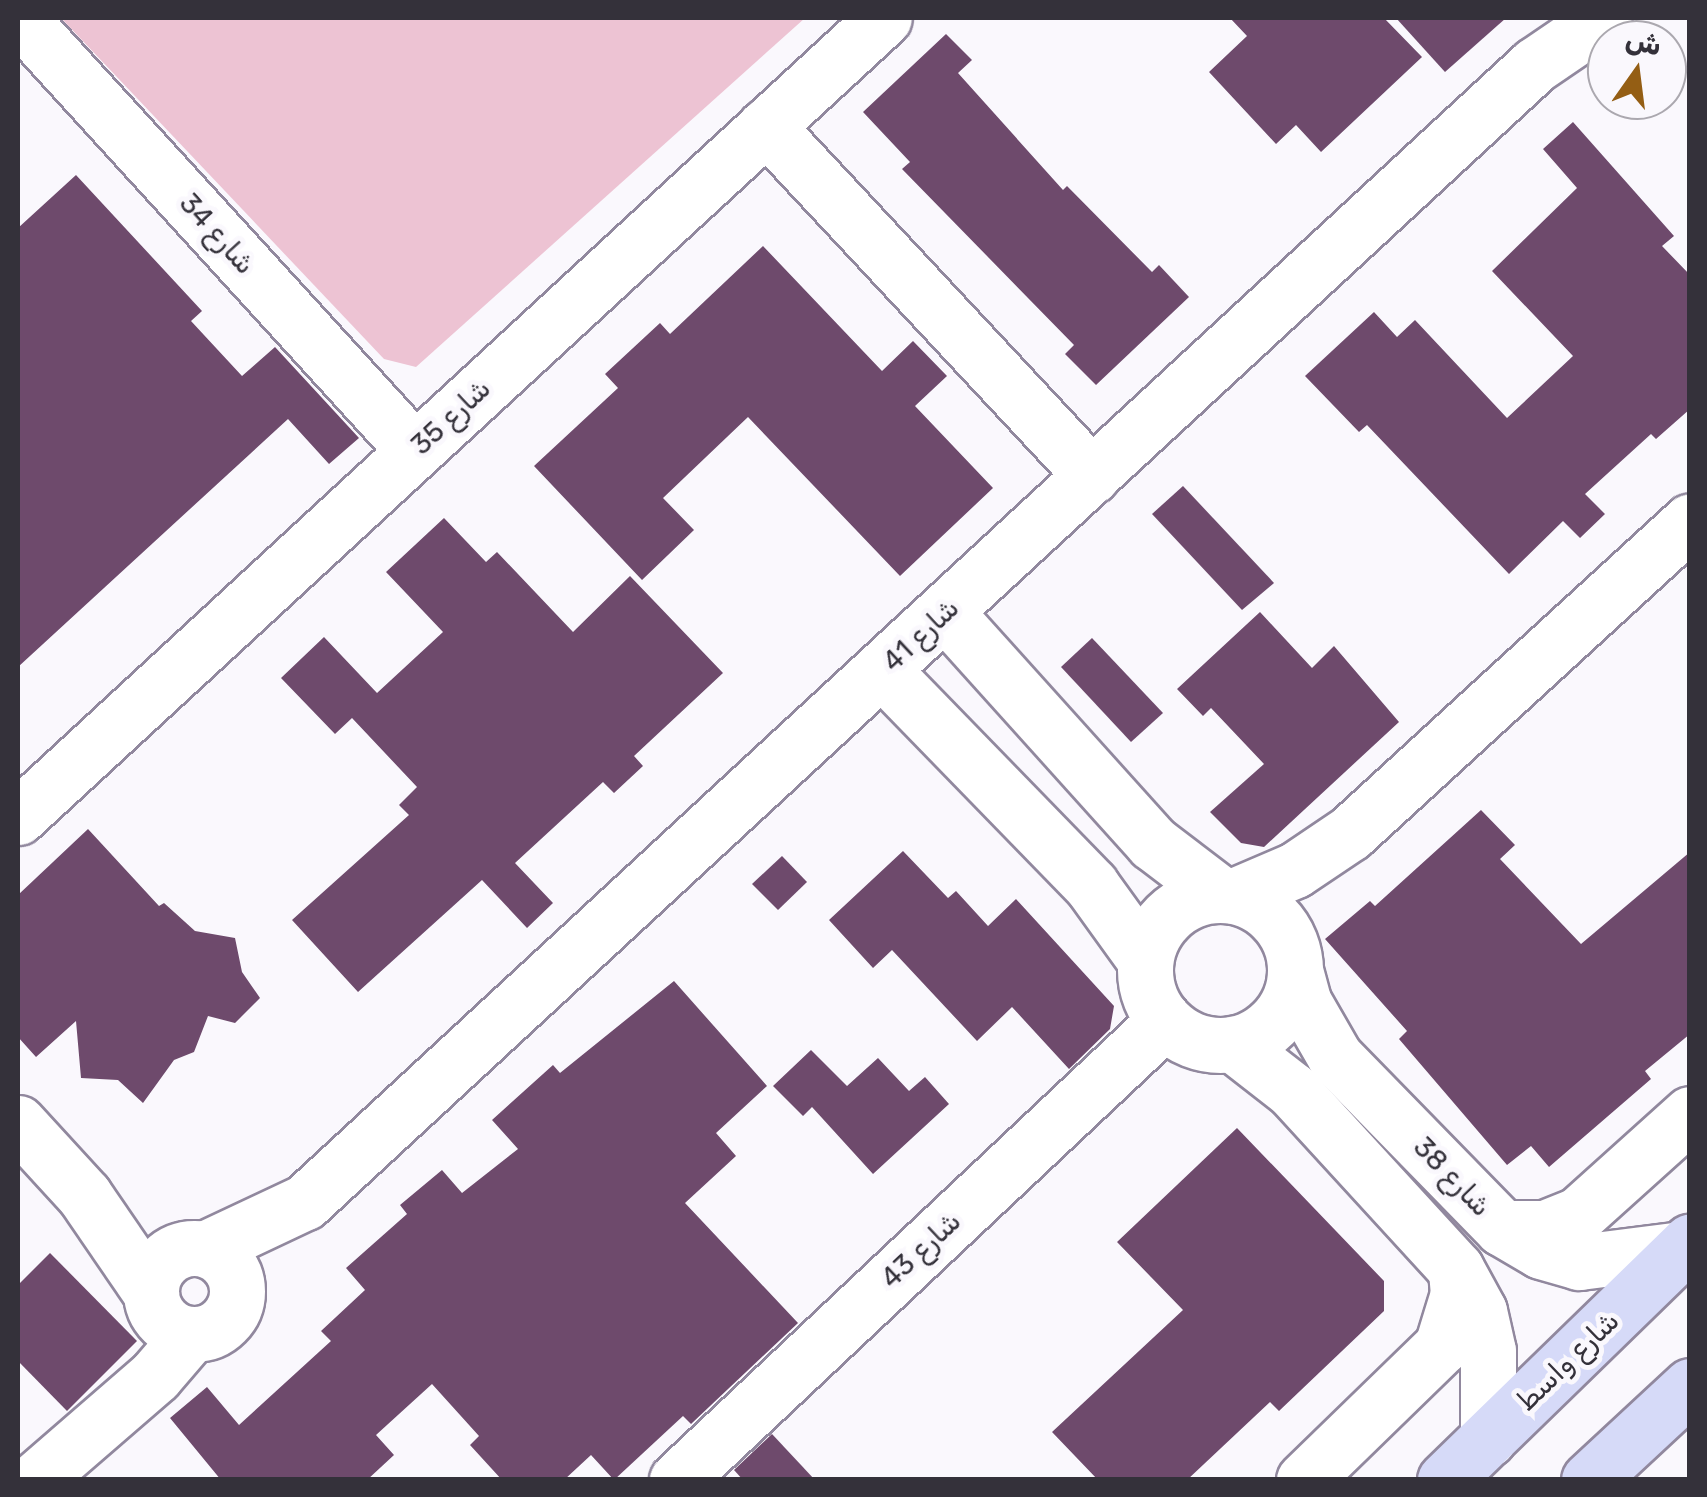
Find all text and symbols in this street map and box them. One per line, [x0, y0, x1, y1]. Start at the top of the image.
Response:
north arrow [1587, 20, 1687, 120]
text: ش [1623, 22, 1665, 63]
street label: شارع 34 [172, 187, 262, 281]
street label: شارع 35 [404, 372, 498, 462]
street label: شارع 41 [876, 592, 966, 678]
street label: شارع 38 [1406, 1130, 1498, 1224]
street label: شارع 43 [874, 1205, 968, 1295]
street label: شارع واسط [1510, 1304, 1626, 1418]

